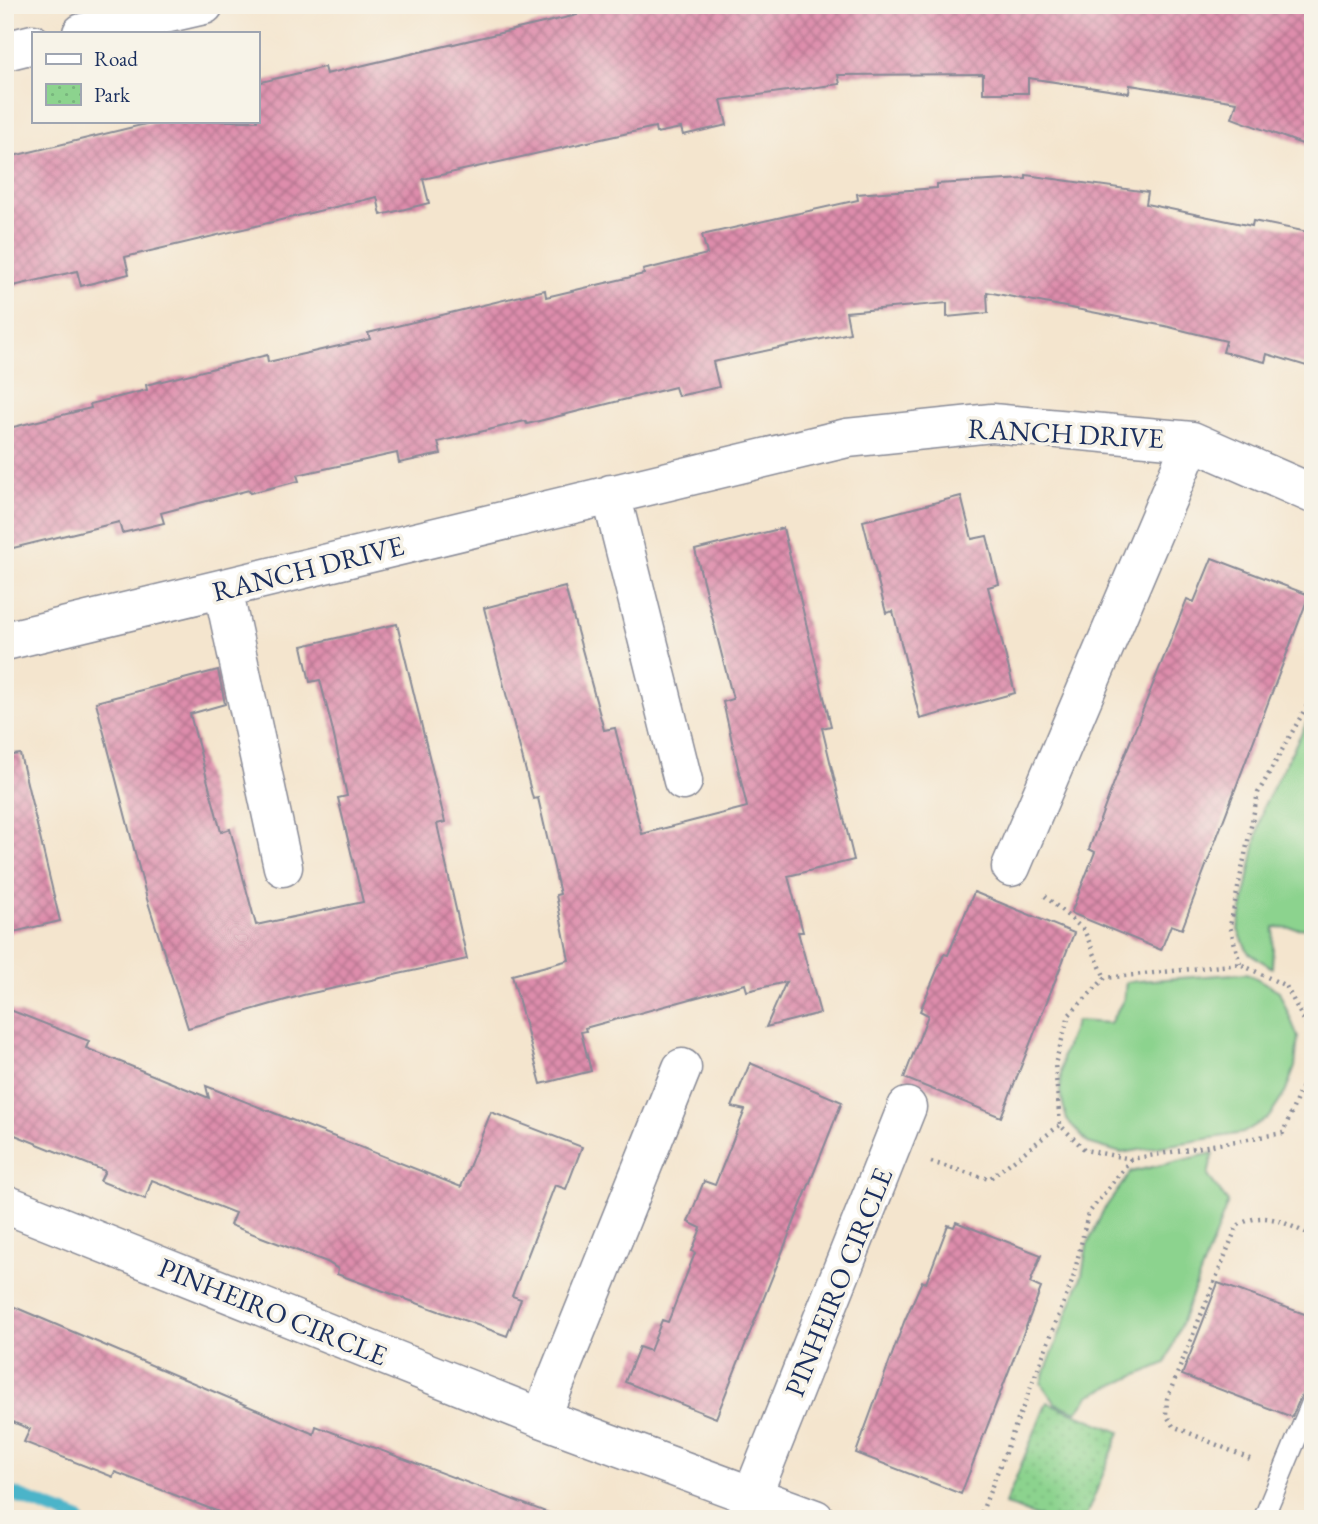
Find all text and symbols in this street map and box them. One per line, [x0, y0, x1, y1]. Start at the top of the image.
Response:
legend [32, 32, 259, 122]
text: Road [94, 45, 138, 72]
text: Park [94, 81, 131, 108]
street label: RANCH DRIVE [967, 410, 1165, 456]
street label: RANCH DRIVE [209, 527, 408, 609]
street label: PINHEIRO CIRCLE [776, 1162, 900, 1402]
street label: PINHEIRO CIRCLE [153, 1249, 393, 1373]

